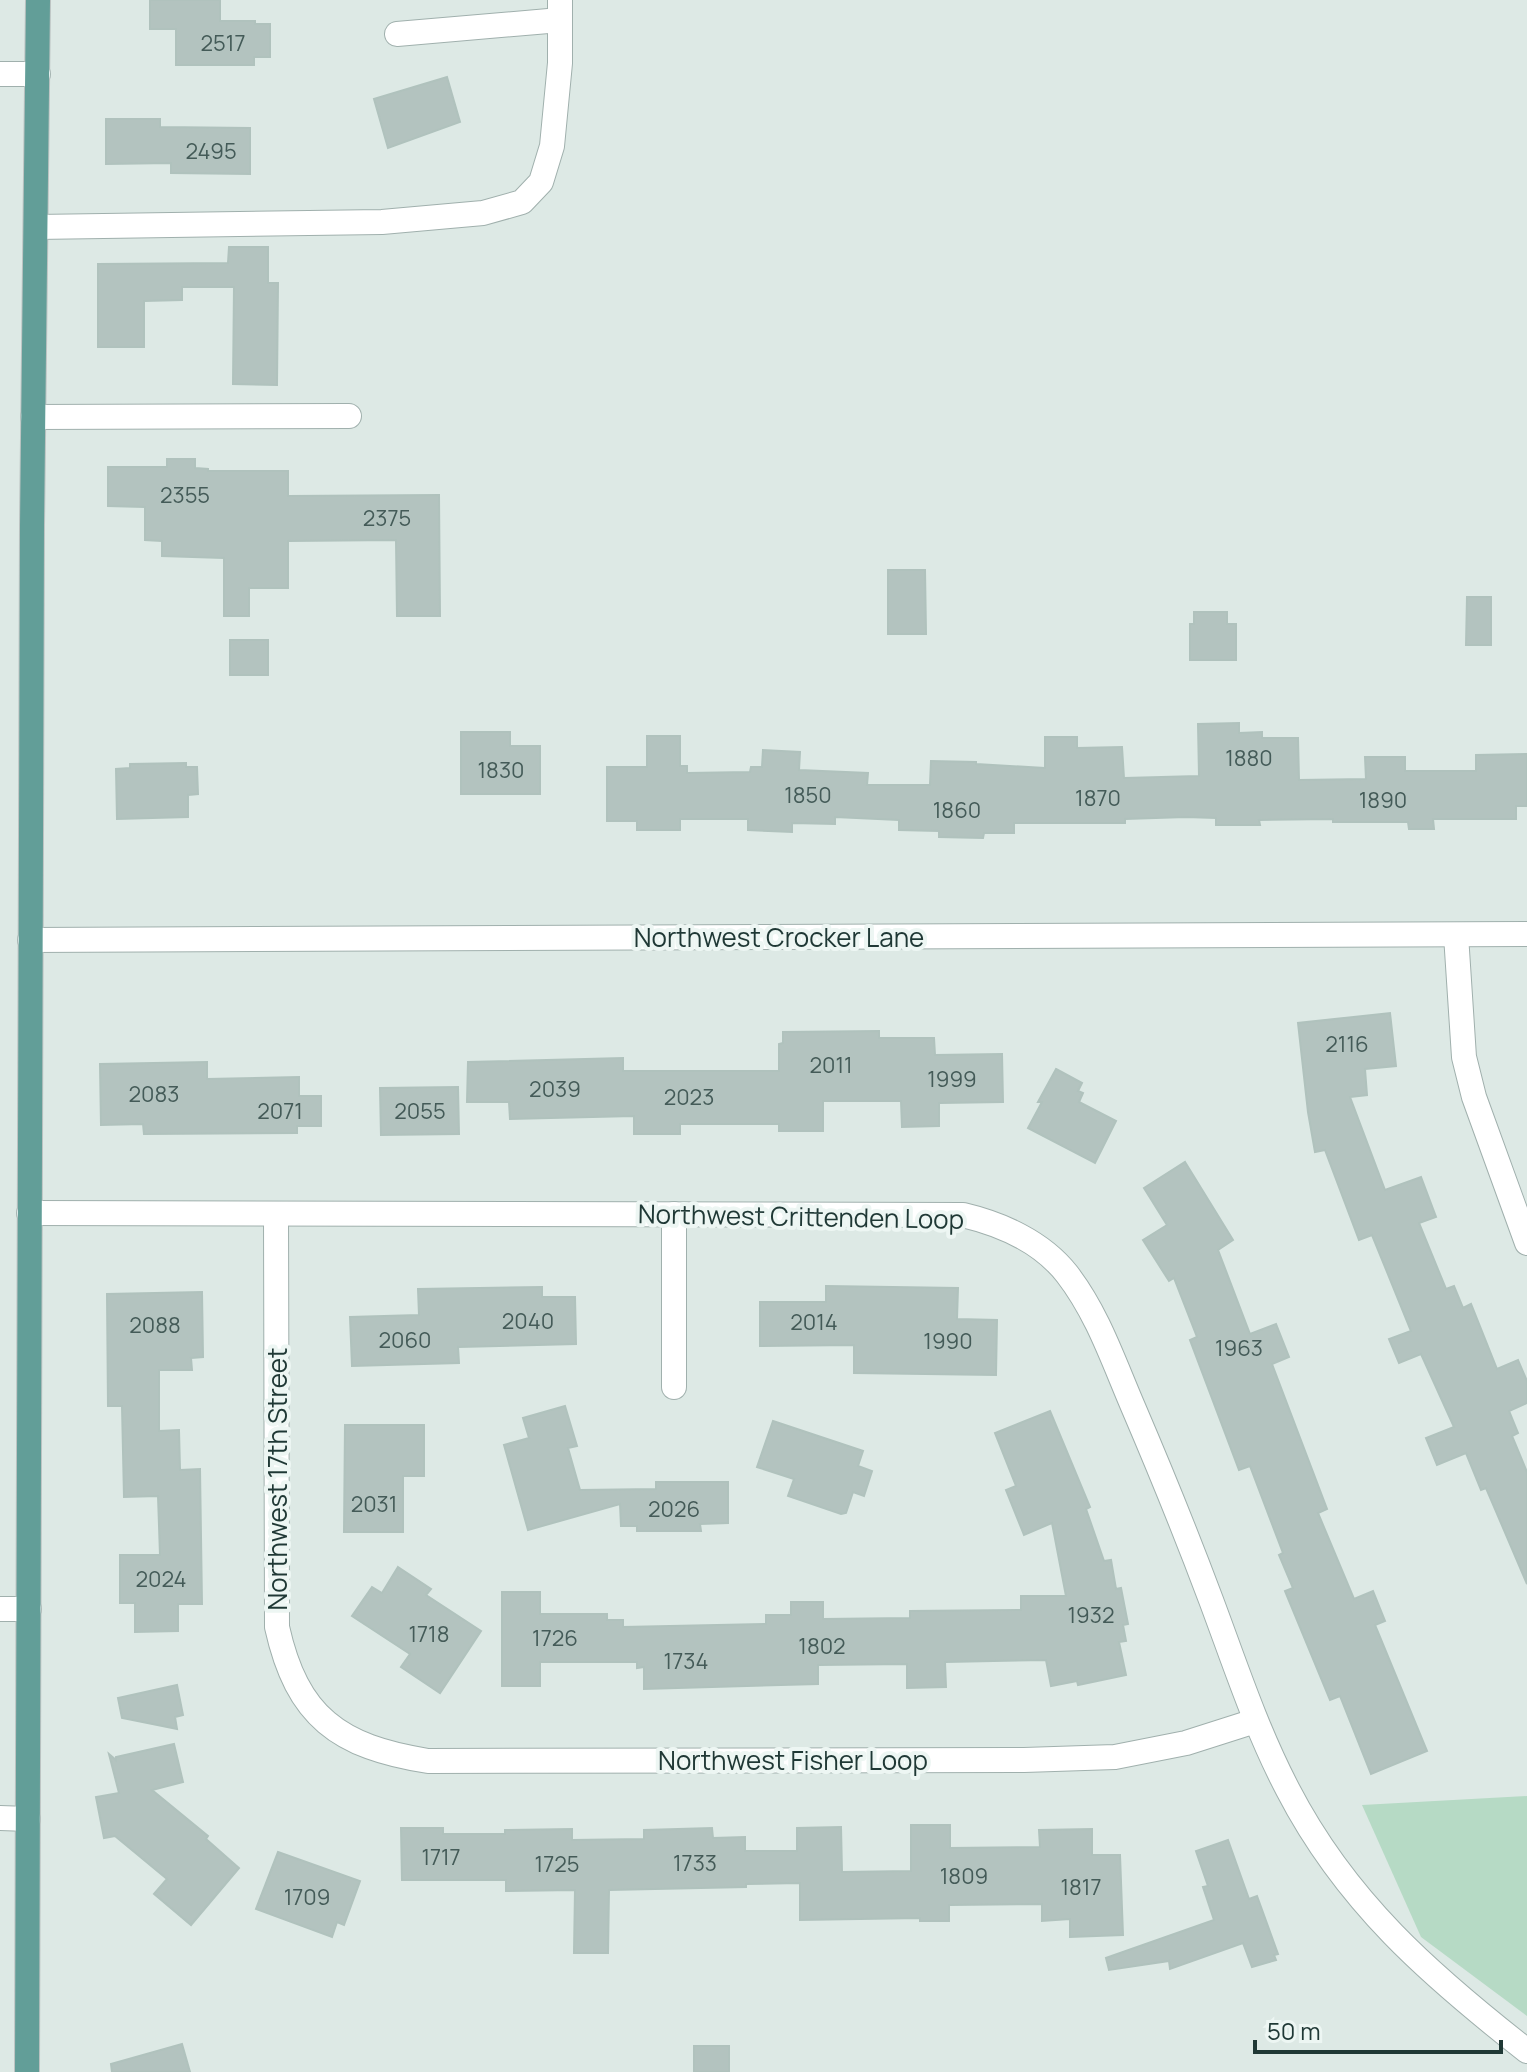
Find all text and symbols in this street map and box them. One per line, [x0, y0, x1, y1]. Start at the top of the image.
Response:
house number: 2517 [201, 28, 245, 58]
house number: 2495 [185, 136, 237, 166]
house number: 2355 [160, 480, 210, 510]
house number: 2375 [363, 503, 411, 533]
house number: 1880 [1225, 743, 1273, 773]
house number: 1830 [478, 755, 524, 785]
house number: 1850 [784, 780, 832, 810]
house number: 1870 [1075, 783, 1121, 813]
house number: 1890 [1359, 785, 1407, 815]
house number: 1860 [933, 795, 981, 825]
street label: Northwest Crocker Lane [634, 919, 924, 955]
house number: 2116 [1325, 1029, 1369, 1059]
house number: 2011 [809, 1050, 853, 1080]
house number: 1999 [927, 1064, 977, 1094]
house number: 2039 [529, 1074, 581, 1104]
house number: 2083 [129, 1079, 179, 1109]
house number: 2023 [664, 1082, 714, 1112]
house number: 2071 [257, 1096, 303, 1126]
house number: 2055 [394, 1096, 446, 1126]
street label: Northwest Crittenden Loop [638, 1195, 964, 1237]
house number: 2040 [502, 1306, 554, 1336]
house number: 2014 [790, 1307, 838, 1337]
house number: 2088 [129, 1310, 181, 1340]
house number: 2060 [378, 1325, 432, 1355]
house number: 1990 [923, 1326, 973, 1356]
house number: 1963 [1215, 1333, 1263, 1363]
street label: Northwest 17th Street [259, 1348, 295, 1610]
house number: 2031 [351, 1489, 397, 1519]
house number: 2026 [648, 1494, 700, 1524]
house number: 2024 [135, 1564, 187, 1594]
house number: 1932 [1068, 1600, 1114, 1630]
house number: 1718 [409, 1619, 449, 1649]
house number: 1726 [532, 1623, 578, 1653]
house number: 1802 [798, 1631, 846, 1661]
house number: 1734 [664, 1646, 708, 1676]
street label: Northwest Fisher Loop [658, 1742, 928, 1778]
house number: 1717 [421, 1842, 461, 1872]
house number: 1733 [673, 1848, 717, 1878]
house number: 1725 [535, 1849, 579, 1879]
house number: 1809 [940, 1861, 988, 1891]
house number: 1817 [1061, 1872, 1101, 1902]
house number: 1709 [284, 1882, 330, 1912]
scale bar [1255, 2004, 1501, 2054]
text: 50 m [1267, 2014, 1321, 2047]

